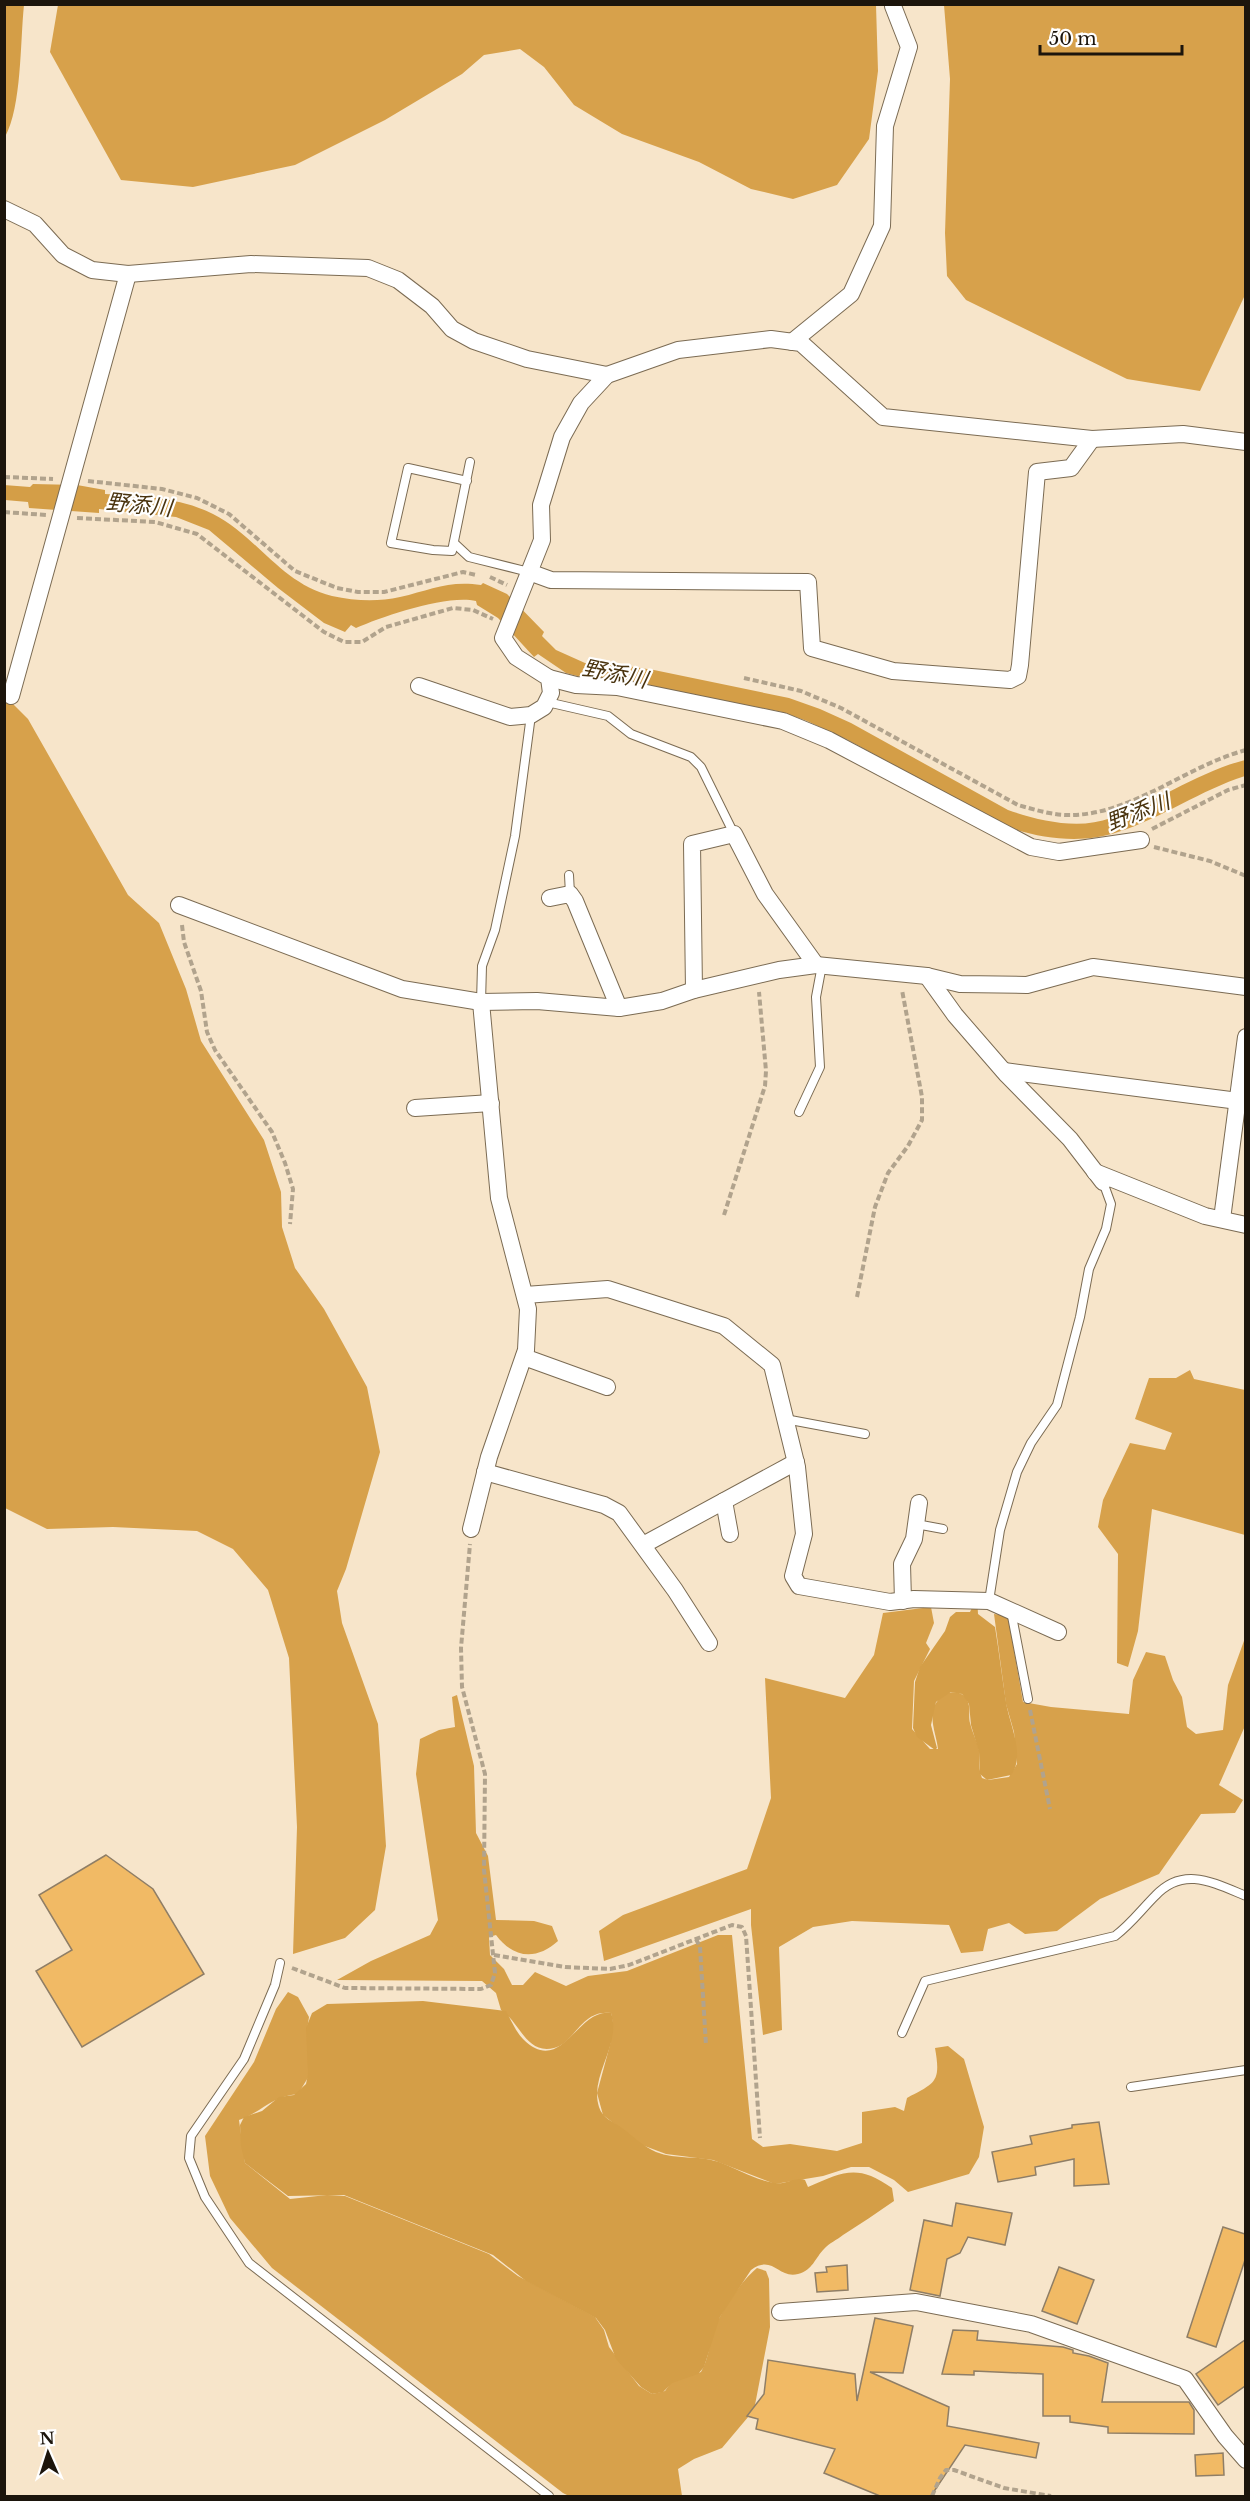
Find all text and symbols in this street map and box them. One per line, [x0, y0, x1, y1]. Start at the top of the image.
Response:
scale bar [1040, 18, 1182, 56]
text: 50 m [1049, 28, 1097, 50]
water label: 野添川 [105, 488, 175, 522]
water label: 野添川 [580, 654, 652, 694]
water label: 野添川 [1102, 787, 1176, 836]
north arrow [18, 2423, 78, 2483]
text: N [39, 2428, 55, 2448]

